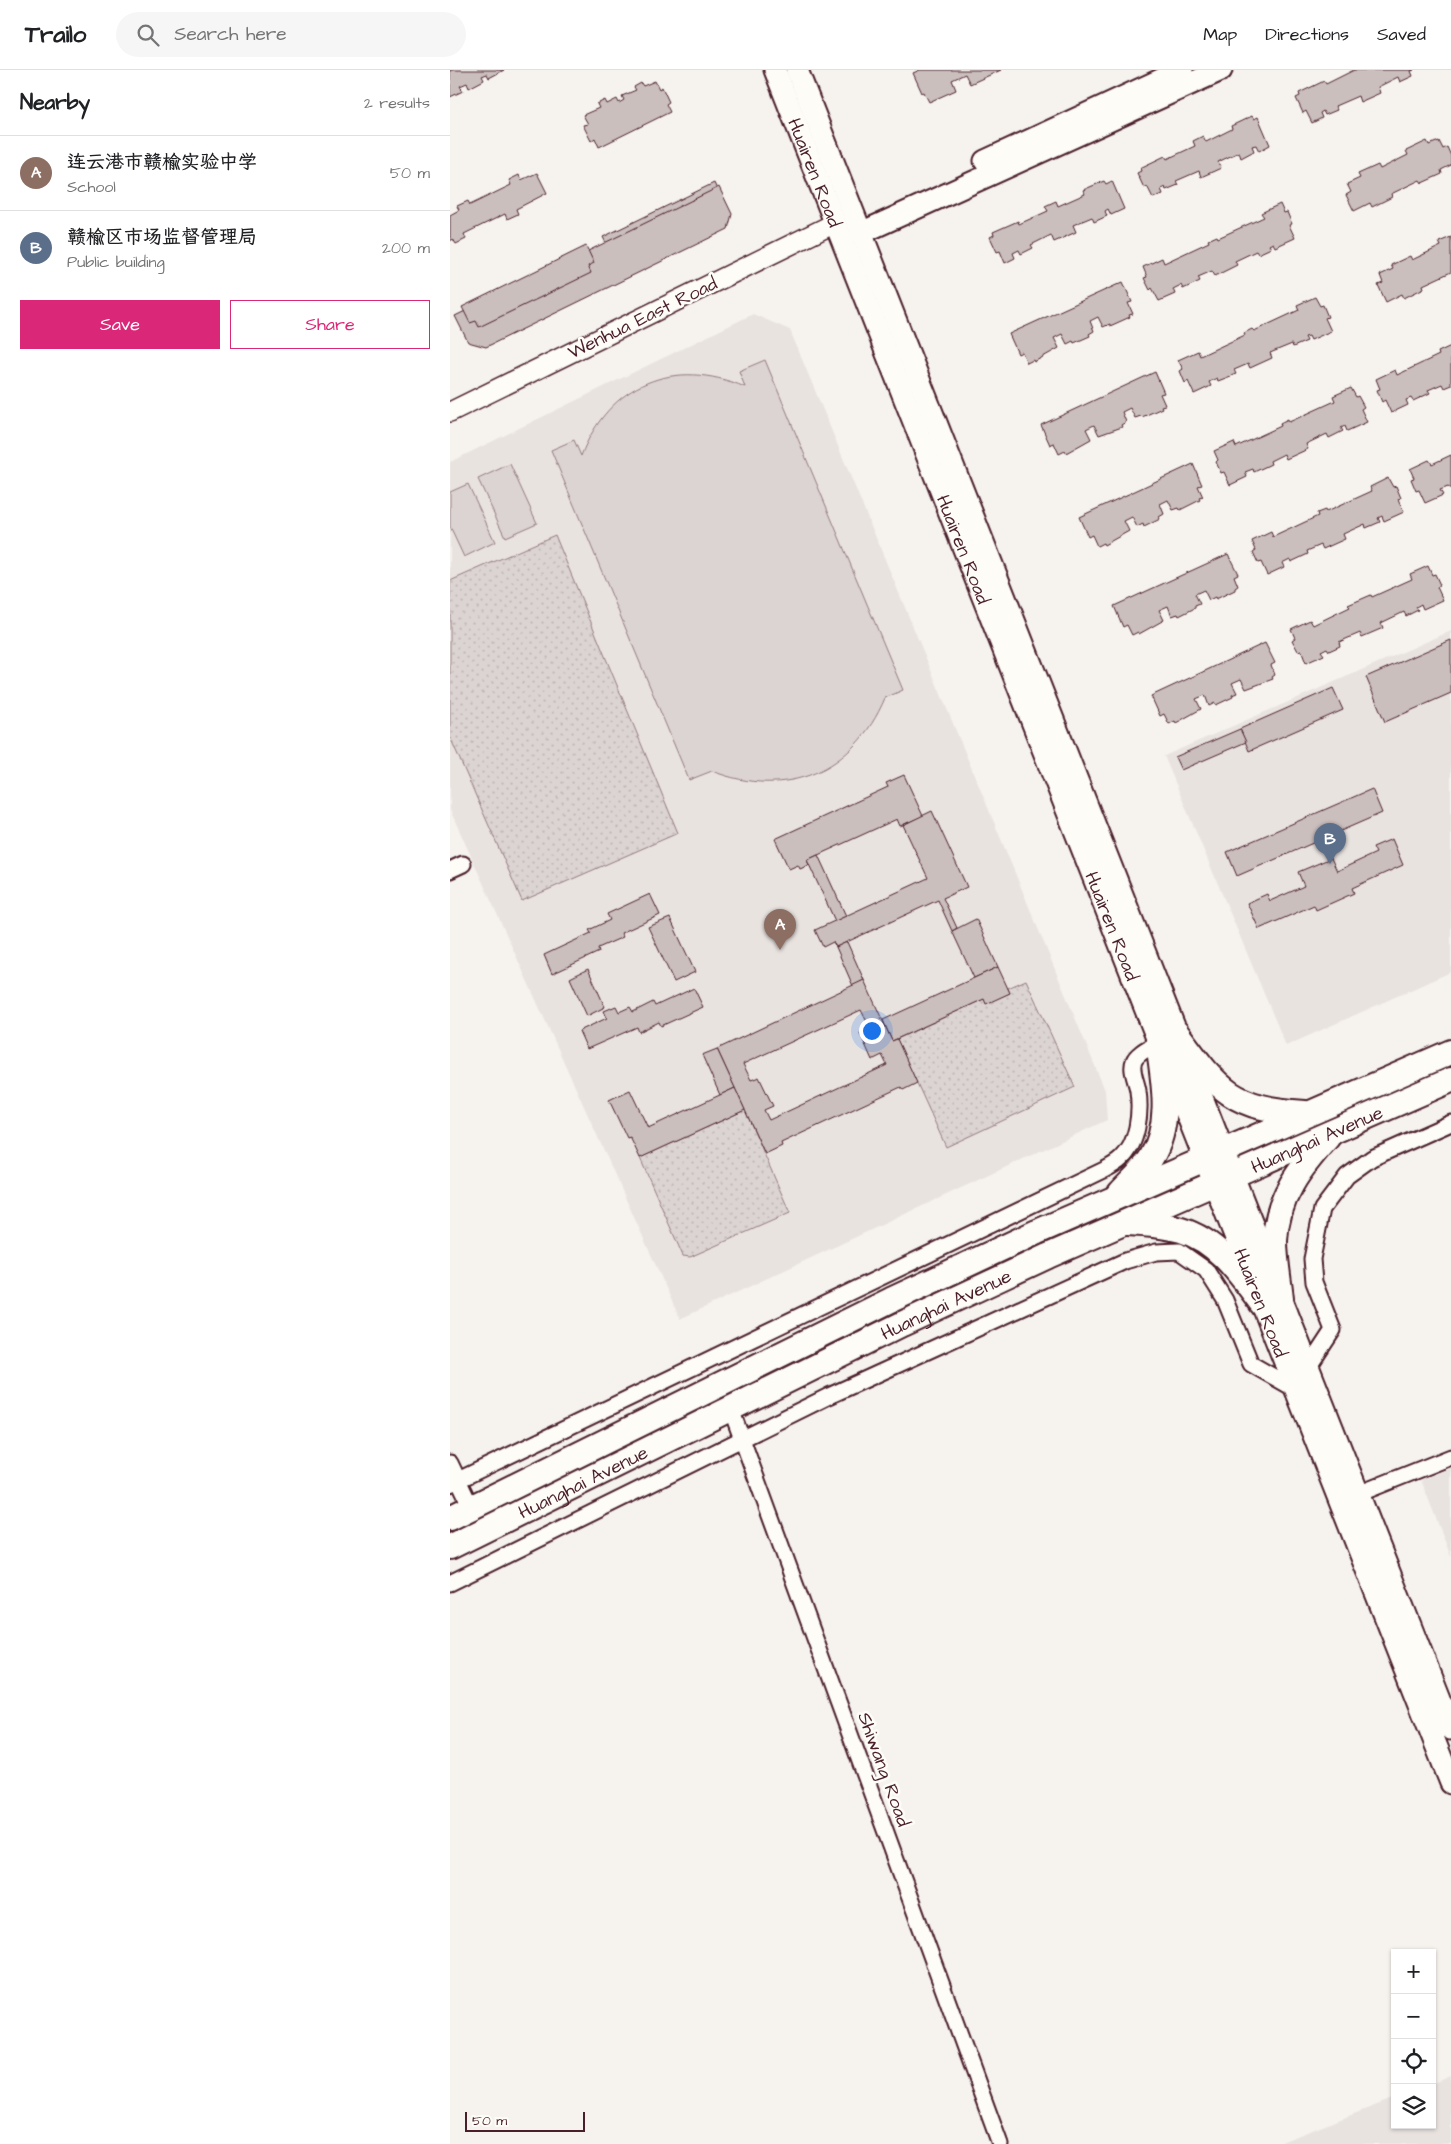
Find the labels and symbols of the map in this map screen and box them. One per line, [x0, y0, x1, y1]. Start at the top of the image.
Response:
street label: Huairen Road [780, 114, 848, 232]
street label: Wenhua East Road [563, 270, 722, 366]
street label: Huairen Road [929, 491, 996, 608]
pin: B [1314, 823, 1346, 864]
street label: Huairen Road [1078, 868, 1145, 985]
pin: A [764, 909, 796, 950]
your location [859, 1018, 885, 1044]
street label: Huanghai Avenue [1247, 1099, 1387, 1181]
street label: Huairen Road [1226, 1244, 1294, 1362]
street label: Huanghai Avenue [876, 1263, 1016, 1348]
street label: Huanghai Avenue [514, 1439, 653, 1526]
street label: Shiwang Road [849, 1708, 917, 1831]
scale bar [465, 2109, 585, 2132]

